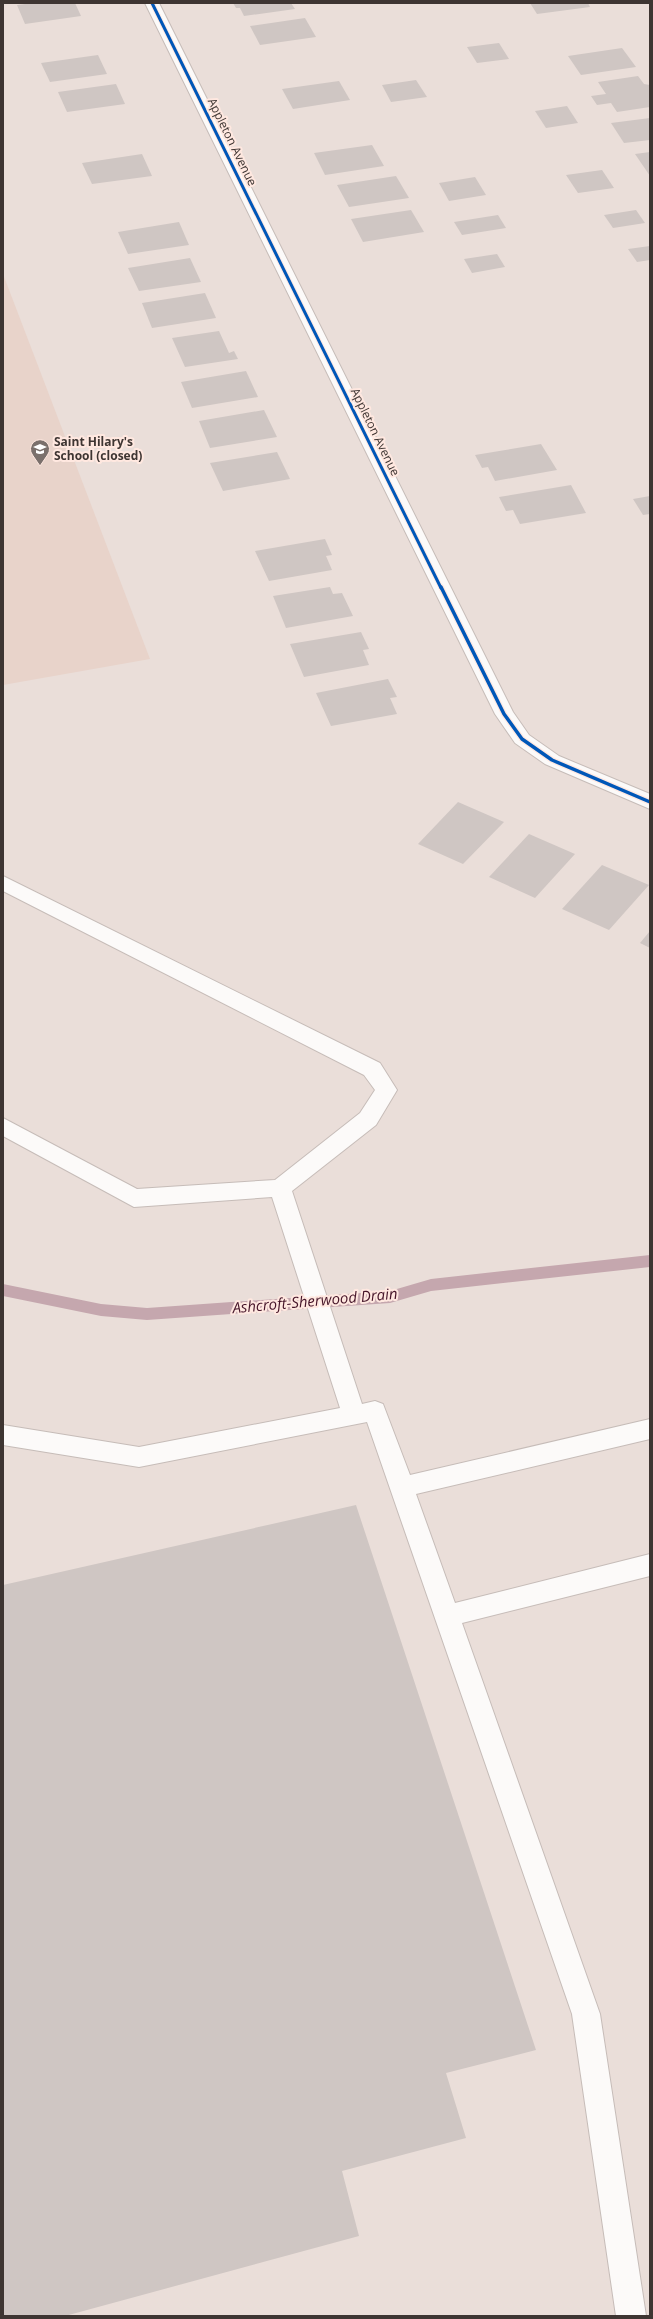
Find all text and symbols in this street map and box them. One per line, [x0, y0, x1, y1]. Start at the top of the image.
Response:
street label: Appleton Avenue [204, 95, 261, 189]
street label: Appleton Avenue [347, 385, 404, 479]
place label: Saint Hilary's School (closed) [54, 433, 142, 464]
school or university icon: Saint Hilary's School (closed) [29, 438, 51, 466]
water label: Ashcroft-Sherwood Drain [231, 1283, 398, 1317]

